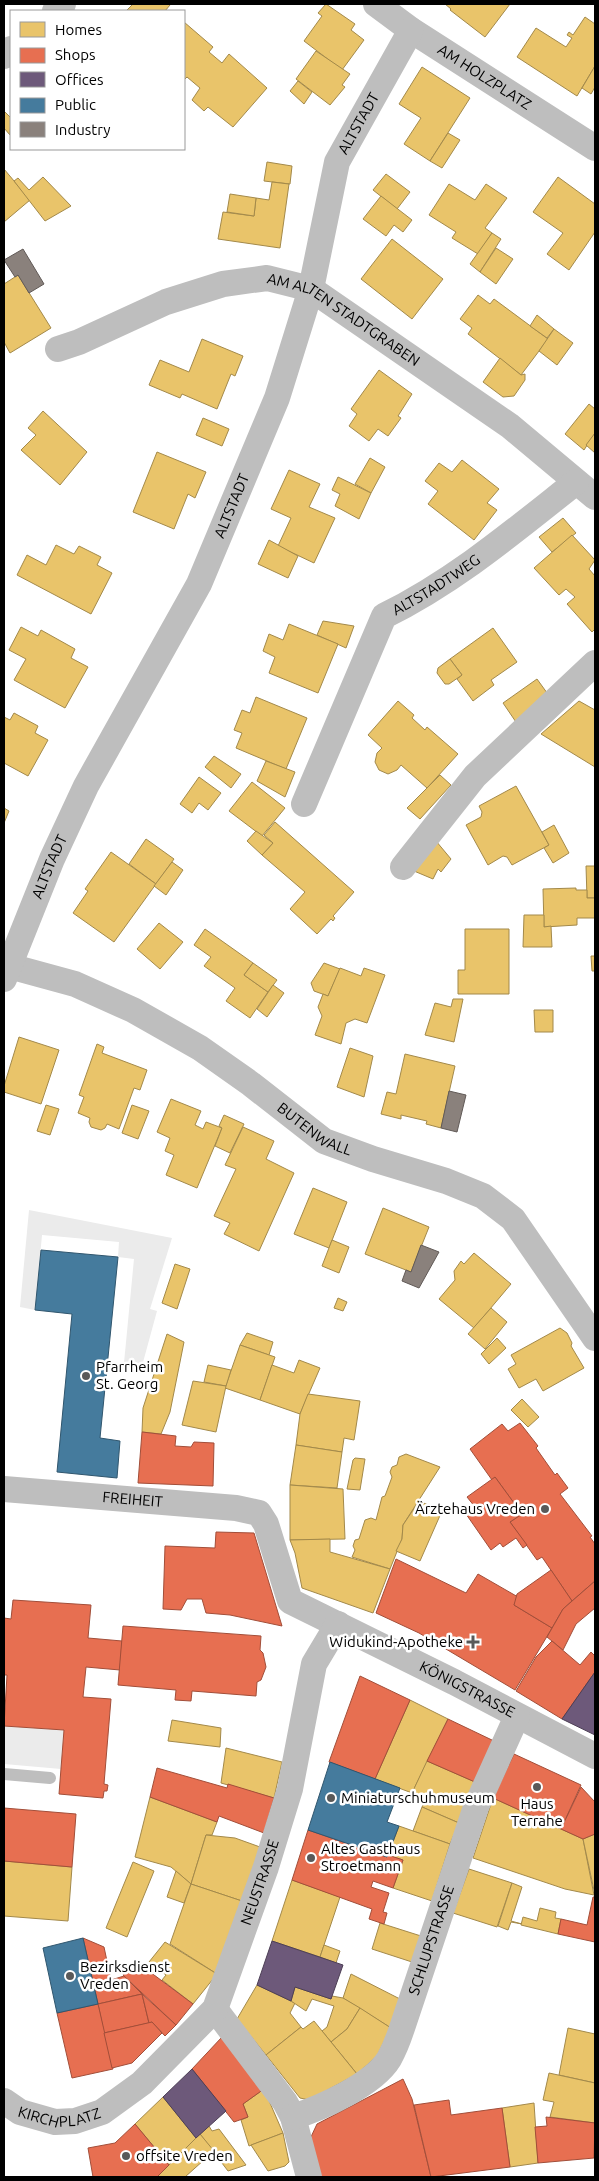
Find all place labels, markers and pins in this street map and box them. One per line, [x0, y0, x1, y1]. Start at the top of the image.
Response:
place label: Pfarrheim St. Georg [96, 1358, 163, 1392]
marker: Pfarrheim St. Georg [80, 1370, 92, 1382]
place label: Ärztehaus Vreden [415, 1500, 535, 1517]
marker: Ärztehaus Vreden [539, 1503, 551, 1515]
place label: Widukind-Apotheke [329, 1633, 463, 1650]
marker: Widukind-Apotheke [467, 1636, 479, 1648]
marker: Haus Terrahe [531, 1781, 543, 1793]
place label: Miniaturschuhmuseum [341, 1789, 495, 1806]
marker: Miniaturschuhmuseum [325, 1792, 337, 1804]
place label: Haus Terrahe [511, 1795, 563, 1829]
place label: Altes Gasthaus Stroetmann [321, 1840, 420, 1874]
marker: Altes Gasthaus Stroetmann [305, 1852, 317, 1864]
place label: Bezirksdienst Vreden [80, 1958, 170, 1992]
marker: Bezirksdienst Vreden [64, 1970, 76, 1982]
place label: offsite Vreden [136, 2147, 233, 2164]
marker: offsite Vreden [120, 2150, 132, 2162]

